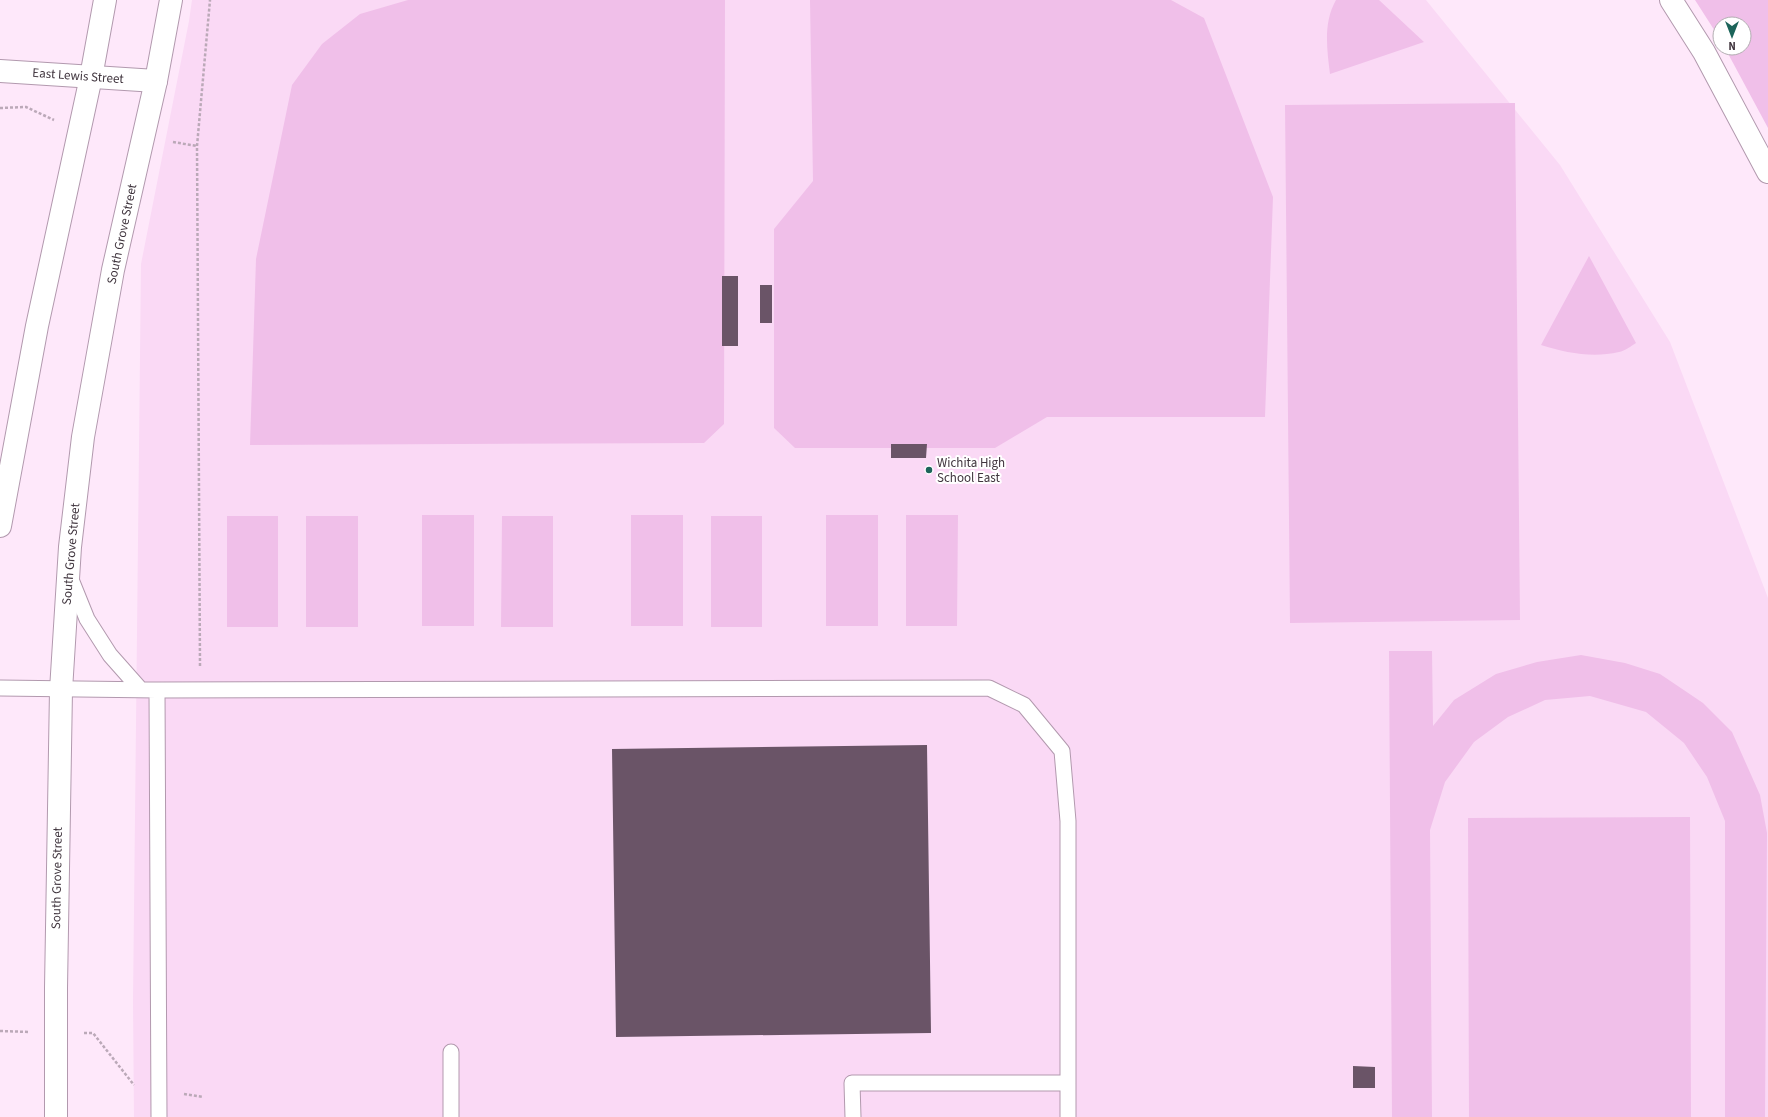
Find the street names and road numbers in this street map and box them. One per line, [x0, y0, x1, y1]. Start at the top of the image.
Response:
street label: East Lewis Street [32, 64, 125, 88]
street label: South Grove Street [103, 182, 142, 286]
street label: South Grove Street [58, 502, 84, 606]
street label: South Grove Street [47, 826, 67, 929]

